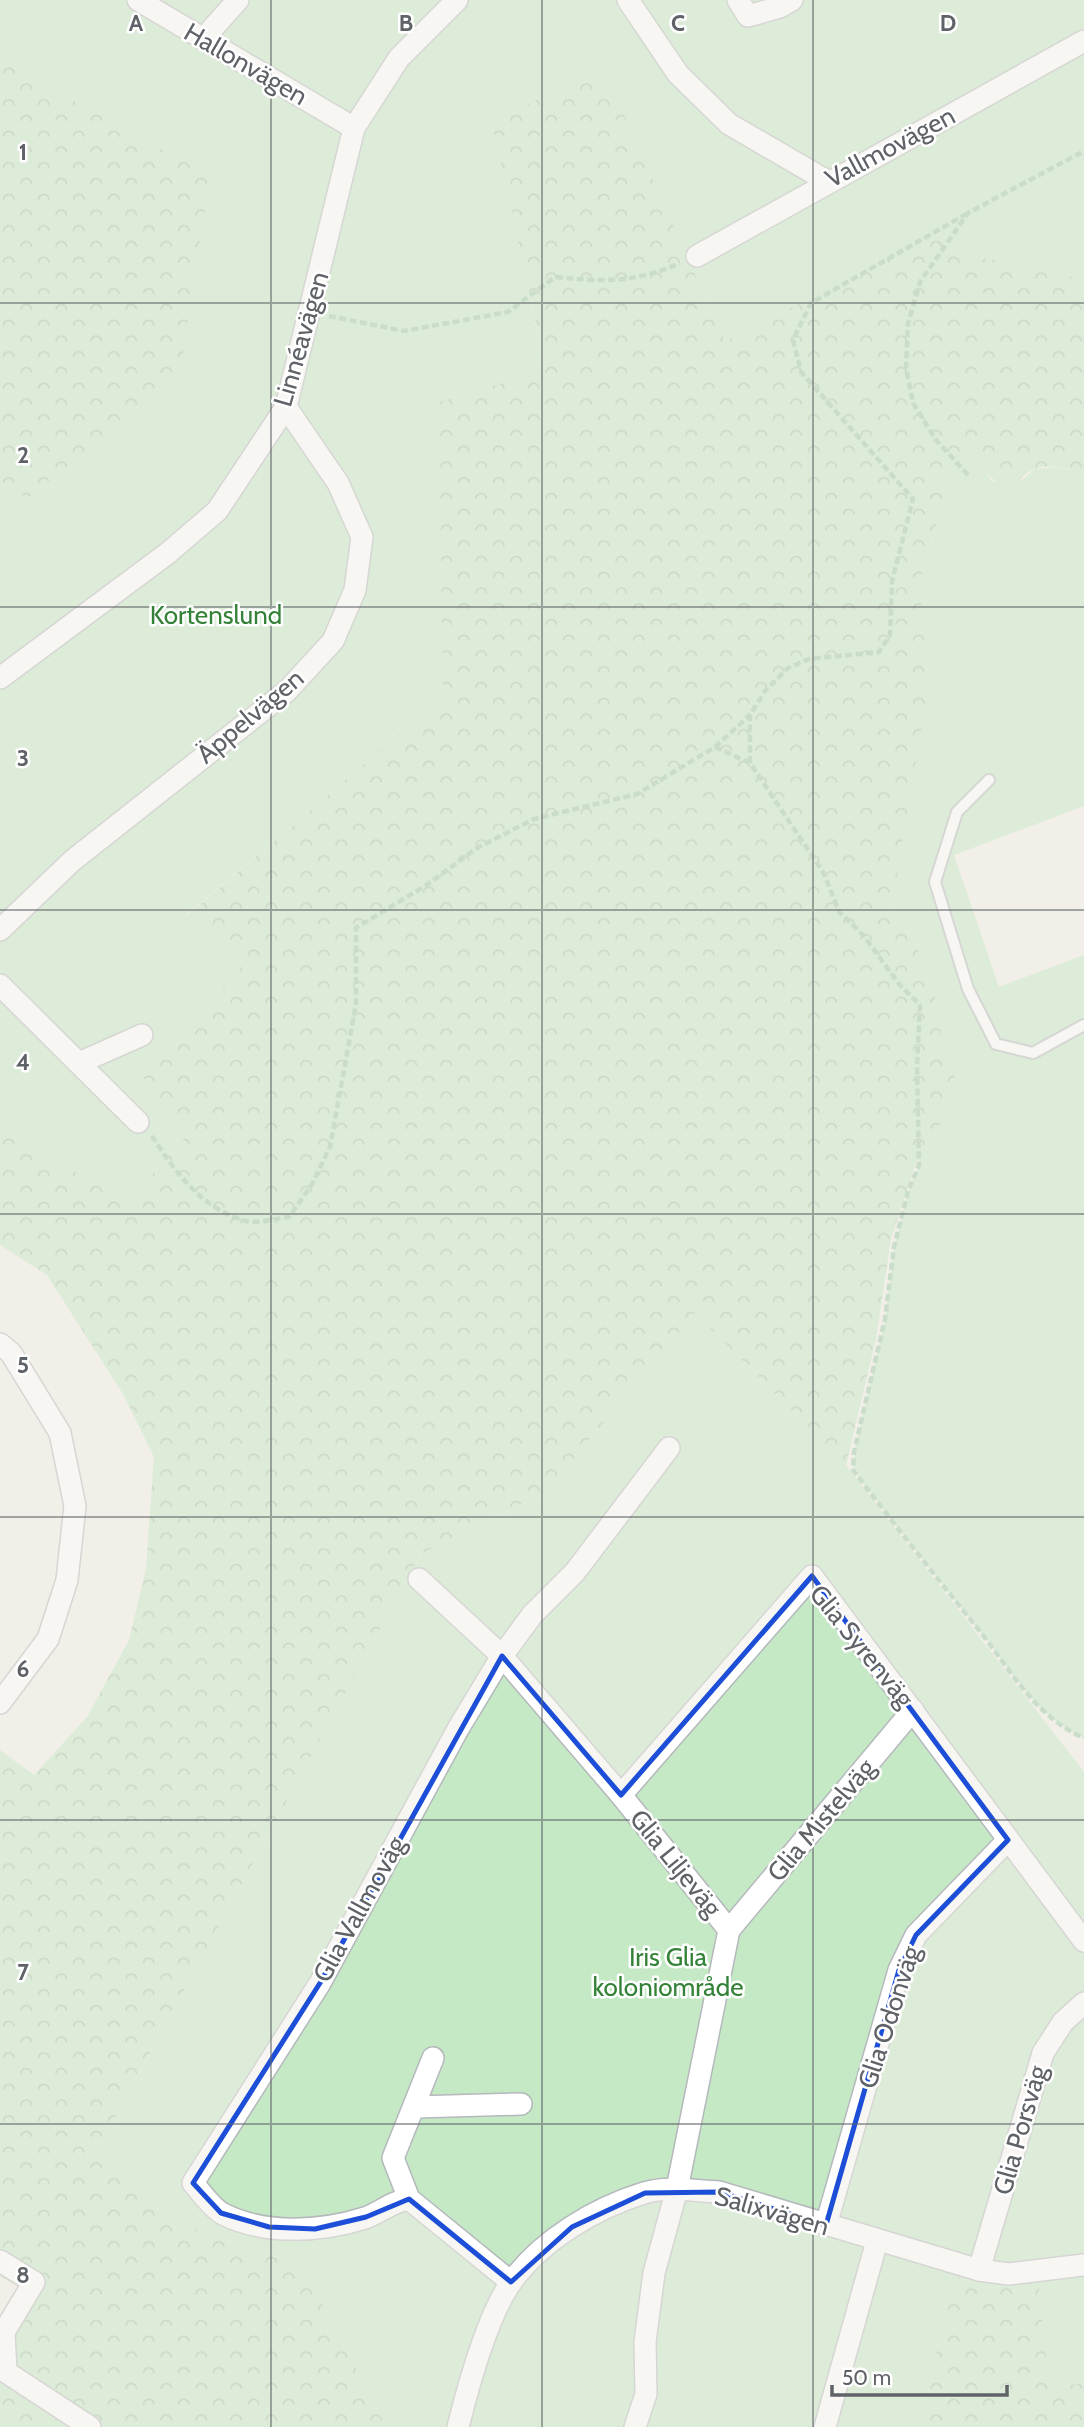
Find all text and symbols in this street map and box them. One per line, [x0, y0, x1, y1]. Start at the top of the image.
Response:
text: A [129, 9, 144, 37]
text: B [399, 9, 413, 37]
text: C [671, 9, 685, 37]
text: D [940, 9, 956, 37]
street label: Hallonvägen [179, 16, 313, 112]
street label: Vallmovägen [820, 99, 960, 195]
text: 1 [19, 138, 27, 166]
street label: Linnéavägen [266, 268, 336, 410]
text: 2 [17, 441, 29, 469]
park label: Kortenslund [150, 599, 282, 631]
street label: Äppelvägen [190, 662, 310, 770]
text: 3 [17, 744, 29, 772]
text: 4 [16, 1048, 30, 1076]
text: 5 [17, 1351, 29, 1379]
street label: Glia Syrenväg [803, 1578, 922, 1715]
text: 6 [17, 1655, 29, 1683]
street label: Glia Mistelväg [760, 1751, 882, 1888]
street label: Glia Liljeväg [623, 1803, 730, 1924]
street label: Glia Vallmoväg [306, 1830, 413, 1988]
park label: Iris Glia koloniområde [592, 1941, 744, 2003]
street label: Glia Odonväg [851, 1941, 927, 2092]
text: 7 [17, 1958, 29, 1986]
street label: Glia Porsväg [986, 2061, 1054, 2198]
street label: Salixvägen [711, 2179, 833, 2243]
text: 8 [16, 2261, 30, 2289]
scale bar [832, 2354, 1007, 2398]
text: 50 m [842, 2365, 891, 2390]

